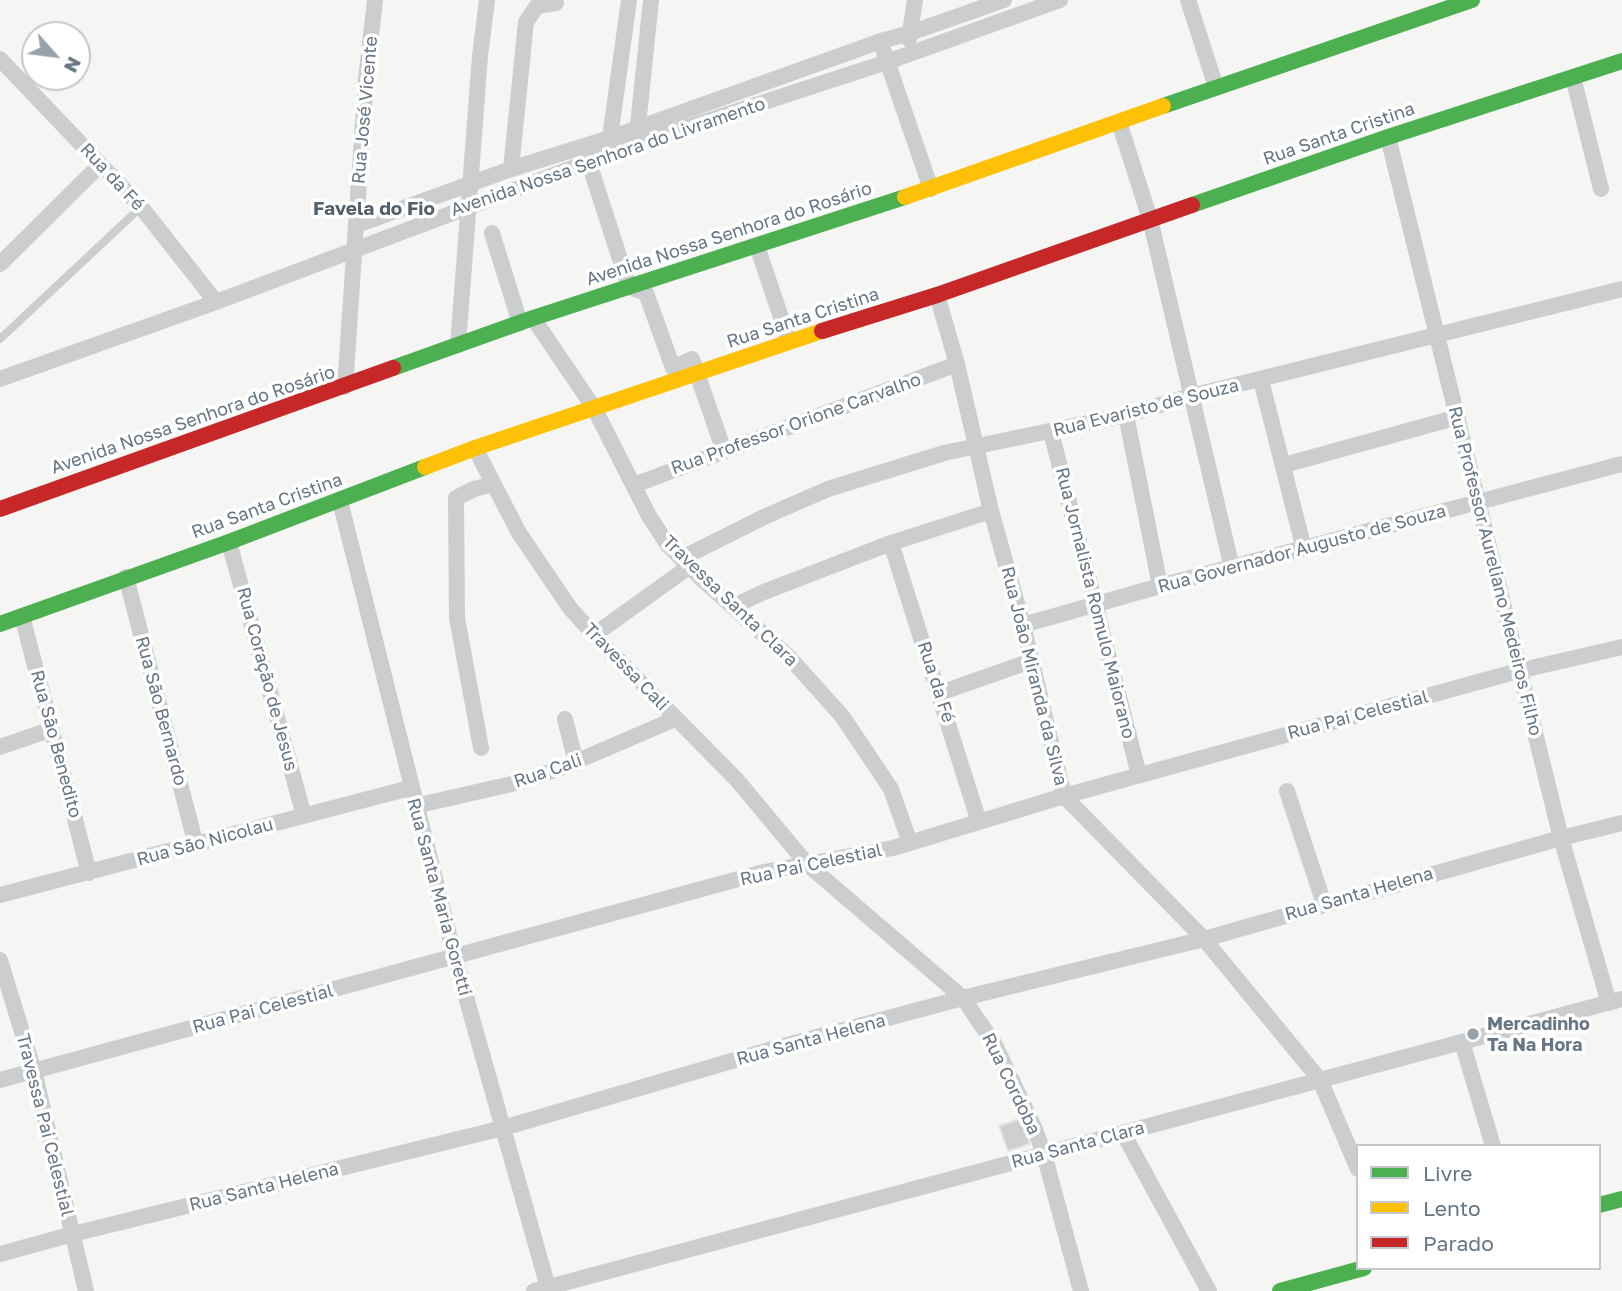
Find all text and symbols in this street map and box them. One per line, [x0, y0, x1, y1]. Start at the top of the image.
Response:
north arrow [21, 21, 91, 91]
street label: Rua José Vicente [348, 35, 382, 185]
text: N [60, 53, 87, 77]
street label: Avenida Nossa Senhora do Livramento [448, 93, 768, 221]
street label: Rua Santa Cristina [1260, 98, 1418, 170]
street label: Rua da Fé [75, 139, 149, 215]
street label: Avenida Nossa Senhora do Rosário [583, 178, 875, 290]
district label: Favela do Fio [313, 198, 435, 220]
street label: Rua Santa Cristina [724, 283, 882, 353]
street label: Avenida Nossa Senhora do Rosário [48, 361, 338, 479]
street label: Rua Professor Orione Carvalho [668, 369, 924, 479]
street label: Rua Evaristo de Souza [1051, 374, 1241, 442]
street label: Rua Professor Aureliano Medeiros Filho [1444, 404, 1546, 738]
street label: Rua Jornalista Romulo Maiorano [1051, 465, 1139, 741]
street label: Rua Santa Cristina [189, 469, 345, 543]
street label: Rua Governador Augusto de Souza [1156, 500, 1448, 598]
street label: Travessa Santa Clara [658, 531, 802, 671]
street label: Rua João Miranda da Silva [996, 564, 1072, 788]
street label: Rua Coração de Jesus [232, 585, 302, 773]
street label: Travessa Cali [579, 619, 673, 715]
street label: Rua São Bernardo [131, 634, 191, 788]
street label: Rua da Fé [913, 639, 959, 725]
street label: Rua São Benedito [26, 668, 86, 820]
street label: Rua Pai Celestial [1285, 686, 1431, 744]
street label: Rua Cali [511, 749, 585, 793]
street label: Rua Santa Maria Goretti [402, 796, 476, 998]
street label: Rua São Nicolau [134, 813, 276, 871]
street label: Rua Pai Celestial [738, 839, 884, 891]
street label: Rua Santa Helena [1282, 862, 1436, 926]
street label: Rua Pai Celestial [190, 980, 336, 1038]
street label: Rua Santa Helena [734, 1010, 888, 1070]
place label: Mercadinho Ta Na Hora [1487, 1013, 1590, 1056]
marker: Mercadinho Ta Na Hora [1465, 1026, 1481, 1042]
street label: Rua Cordoba [977, 1030, 1045, 1138]
street label: Travessa Pai Celestial [12, 1031, 78, 1219]
street label: Rua Santa Clara [1009, 1117, 1147, 1173]
legend [1356, 1144, 1601, 1270]
street label: Rua Santa Helena [187, 1158, 341, 1216]
text: Livre [1423, 1160, 1473, 1186]
text: Lento [1423, 1195, 1481, 1221]
text: Parado [1423, 1230, 1494, 1256]

